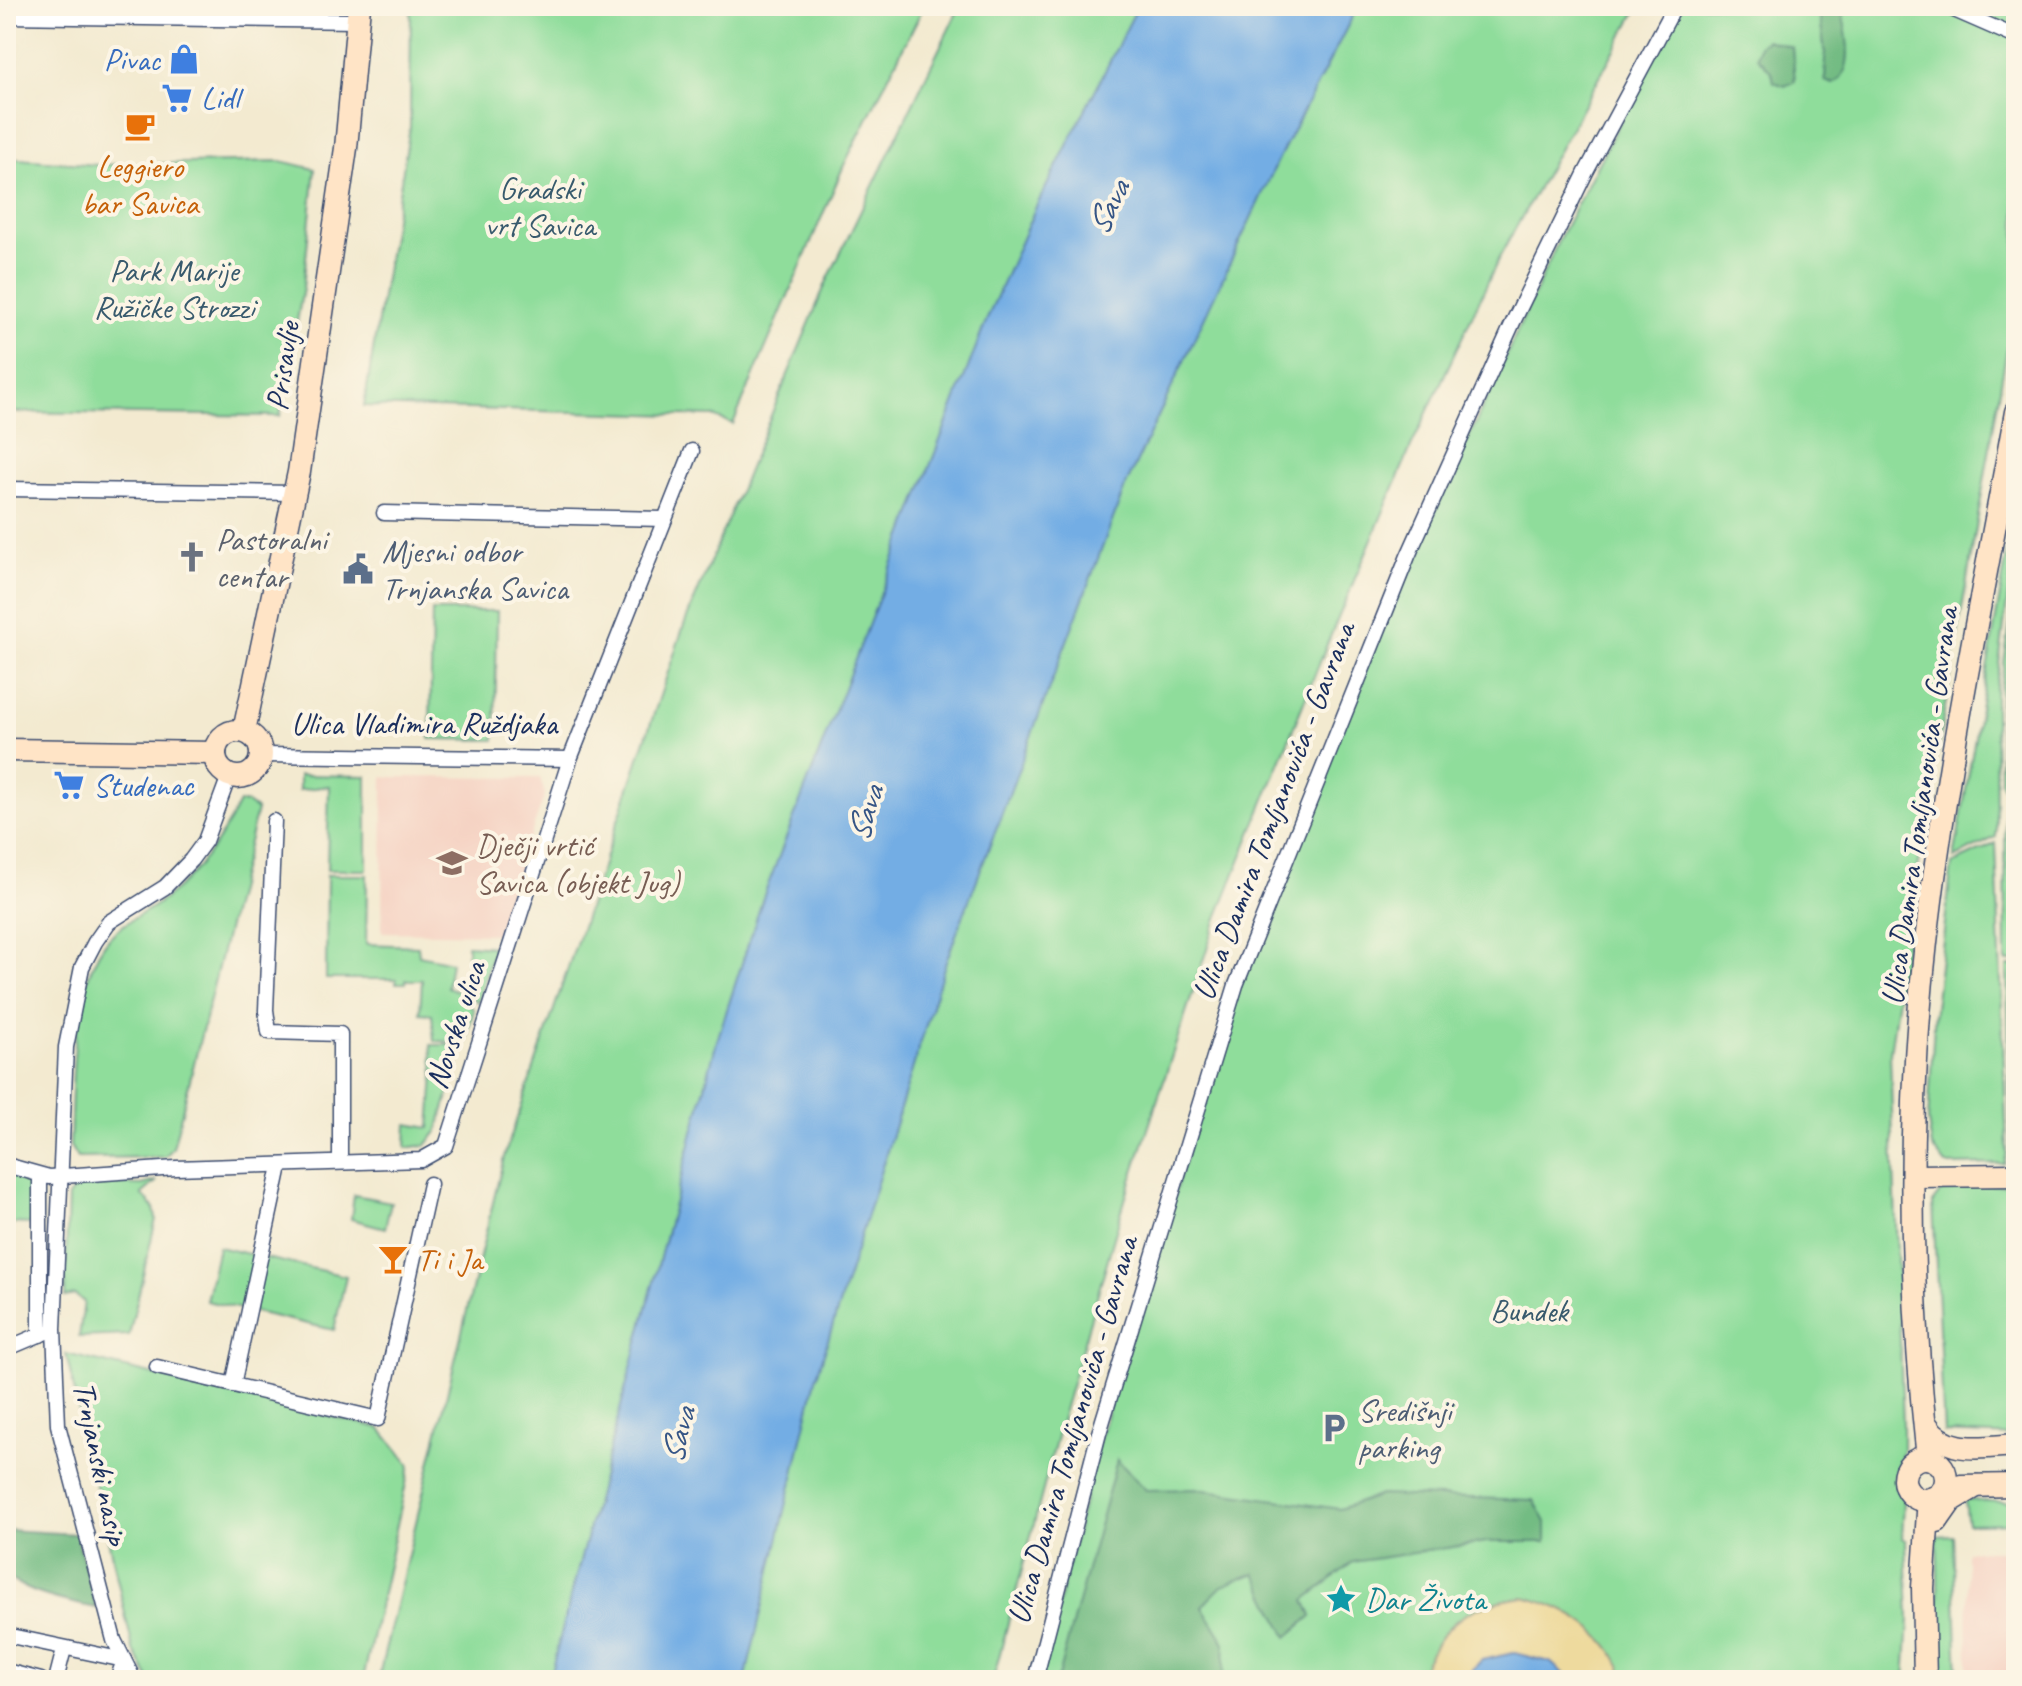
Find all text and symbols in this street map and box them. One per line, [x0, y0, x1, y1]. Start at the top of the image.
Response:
place label: Pivac [104, 39, 162, 80]
shop icon: Pivac [167, 42, 201, 76]
place label: Lidl [201, 78, 245, 119]
supermarket icon: Lidl [160, 81, 194, 115]
cafe icon: Leggiero bar Savica [123, 109, 157, 143]
place label: Leggiero bar Savica [81, 146, 201, 224]
park label: Gradski vrt Savica [485, 168, 598, 246]
water label: Sava [1076, 170, 1141, 242]
park label: Park Marije Ružičke Strozzi [94, 250, 258, 328]
street label: Prisavlje [256, 316, 309, 413]
place label: Pastoralni centar [216, 519, 331, 597]
place label: Mjesni odbor Trnjanska Savica [382, 531, 570, 609]
church icon: Pastoralni centar [175, 540, 209, 574]
public building icon: Mjesni odbor Trnjanska Savica [341, 552, 375, 586]
street label: Ulica Damira Tomljanovića - Gavrana [1871, 602, 1968, 1007]
street label: Ulica Damira Tomljanovića - Gavrana [1182, 614, 1365, 1006]
street label: Ulica Vladimira Ruždjaka [291, 703, 559, 744]
place label: Studenac [93, 765, 195, 806]
supermarket icon: Studenac [52, 768, 86, 802]
water label: Sava [835, 777, 894, 846]
place label: Dječji vrtić Savica (objekt Jug) [476, 825, 681, 903]
school or university icon: Dječji vrtić Savica (objekt Jug) [435, 846, 469, 880]
street label: Novska ulica [416, 954, 496, 1094]
street label: Ulica Damira Tomljanovića - Gavrana [998, 1229, 1148, 1629]
place label: Ti i Ja [417, 1239, 485, 1280]
bar icon: Ti i Ja [376, 1242, 410, 1276]
park label: Bundek [1490, 1290, 1570, 1331]
street label: Trnjanski nasip [63, 1378, 138, 1550]
place label: Središnji parking [1358, 1390, 1456, 1468]
water label: Sava [650, 1400, 706, 1467]
parking icon: Središnji parking [1317, 1411, 1351, 1445]
place label: Dar Života [1365, 1579, 1488, 1620]
place icon: Dar Života [1324, 1582, 1358, 1616]

